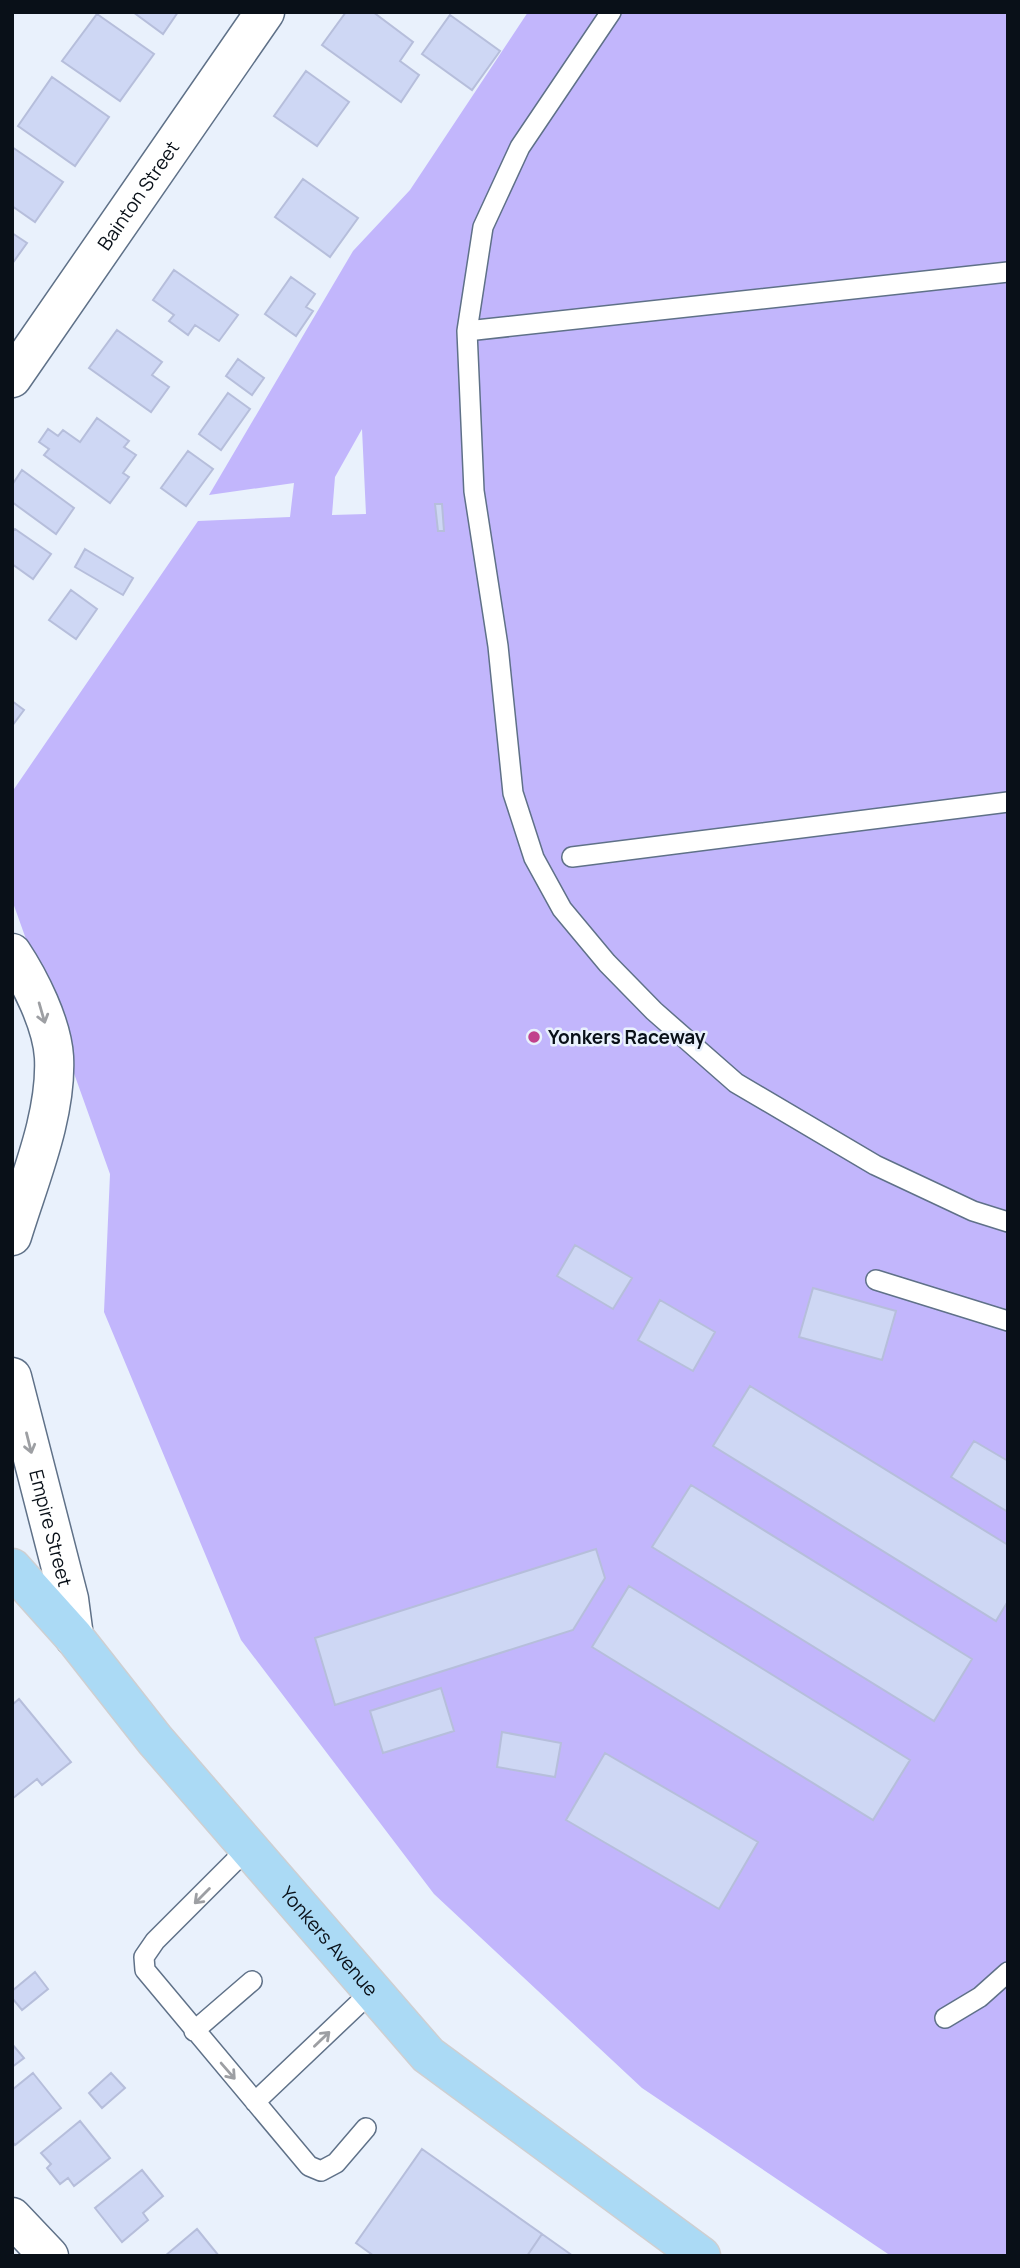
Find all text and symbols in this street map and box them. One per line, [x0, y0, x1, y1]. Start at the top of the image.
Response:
street label: Bainton Street [91, 136, 185, 255]
one-way arrow [36, 1002, 49, 1024]
place label: Yonkers Raceway [548, 1024, 706, 1050]
marker: Yonkers Raceway [526, 1029, 542, 1045]
one-way arrow [23, 1431, 36, 1454]
street label: Empire Street [23, 1467, 78, 1589]
street label: Yonkers Avenue [275, 1881, 384, 2002]
one-way arrow [193, 1888, 210, 1905]
one-way arrow [314, 2030, 331, 2047]
one-way arrow [220, 2062, 236, 2080]

